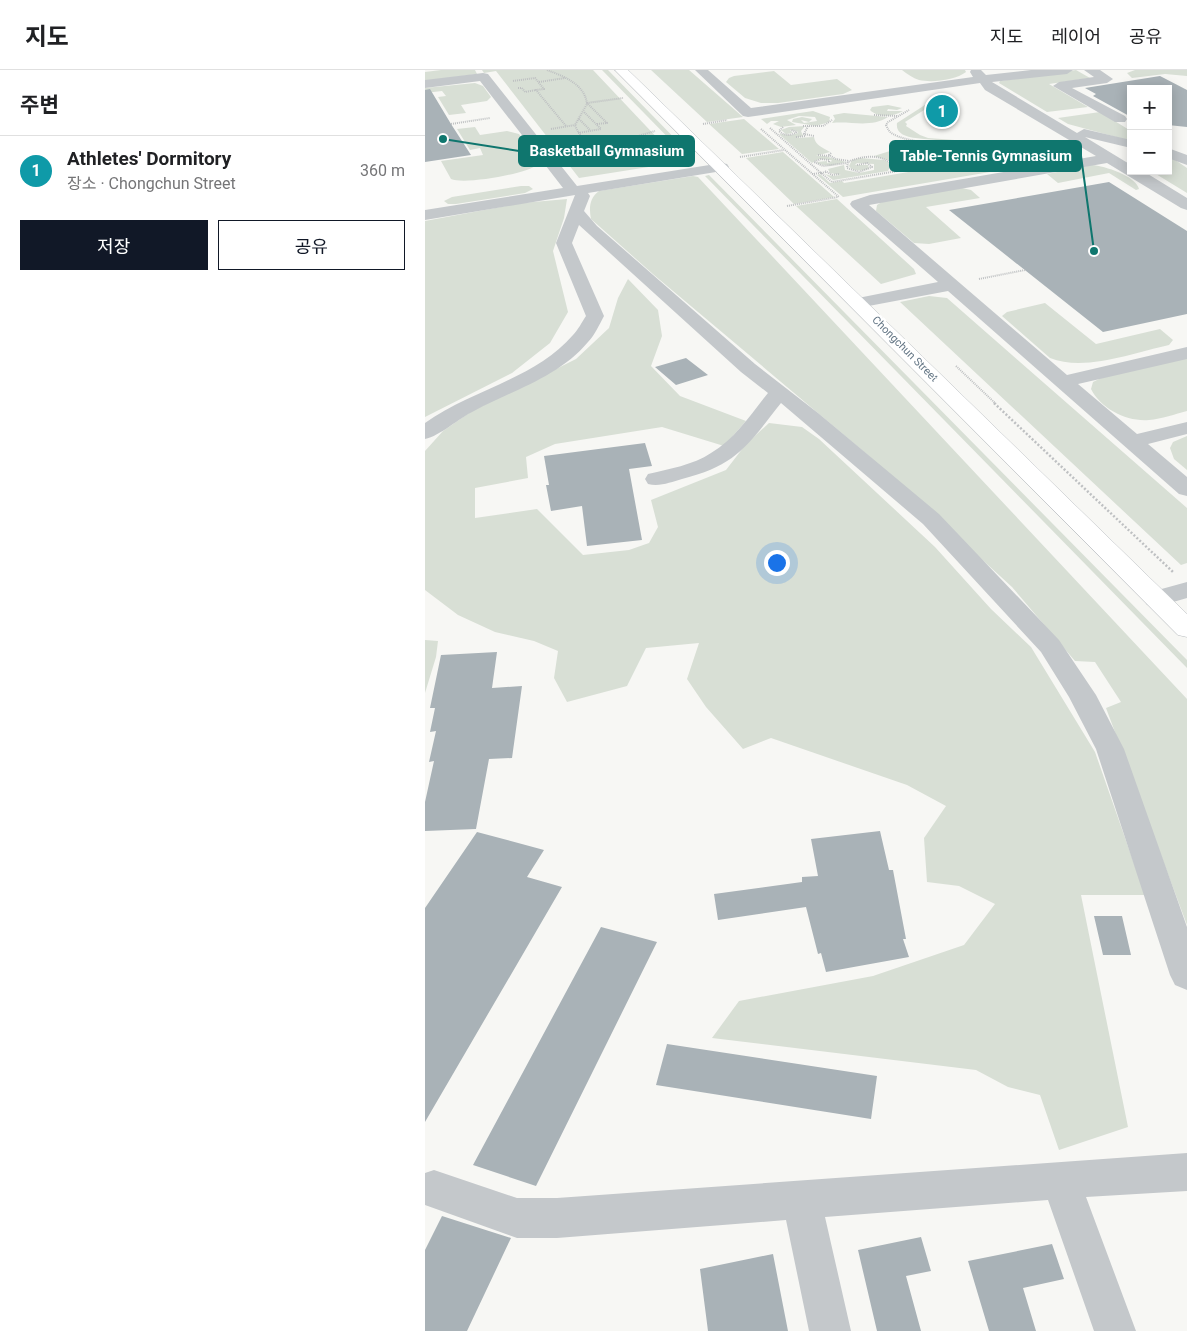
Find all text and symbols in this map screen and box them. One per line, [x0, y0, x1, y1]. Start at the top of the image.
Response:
text: 지도 [25, 23, 69, 51]
text: 지도 [990, 26, 1023, 47]
text: 레이어 [1051, 26, 1101, 47]
text: 공유 [1129, 26, 1162, 47]
map controls [1127, 85, 1172, 175]
button: + [1127, 85, 1172, 130]
pin: 1 [926, 92, 958, 130]
text: 주변 [20, 93, 59, 117]
button: − [1127, 130, 1172, 175]
callout: Basketball Gymnasium [519, 136, 694, 166]
callout: Table-Tennis Gymnasium [890, 141, 1081, 171]
text: Basketball Gymnasium [530, 142, 684, 160]
text: Athletes' Dormitory [67, 147, 231, 170]
text: Table-Tennis Gymnasium [900, 147, 1072, 165]
text: 1 [31, 161, 41, 180]
text: 360 m [360, 161, 405, 180]
text: 장소 · Chongchun Street [67, 174, 236, 193]
button: 저장 [20, 220, 208, 270]
button: 공유 [218, 220, 405, 270]
street label: Chongchun Street [869, 313, 941, 385]
your location [764, 550, 790, 576]

